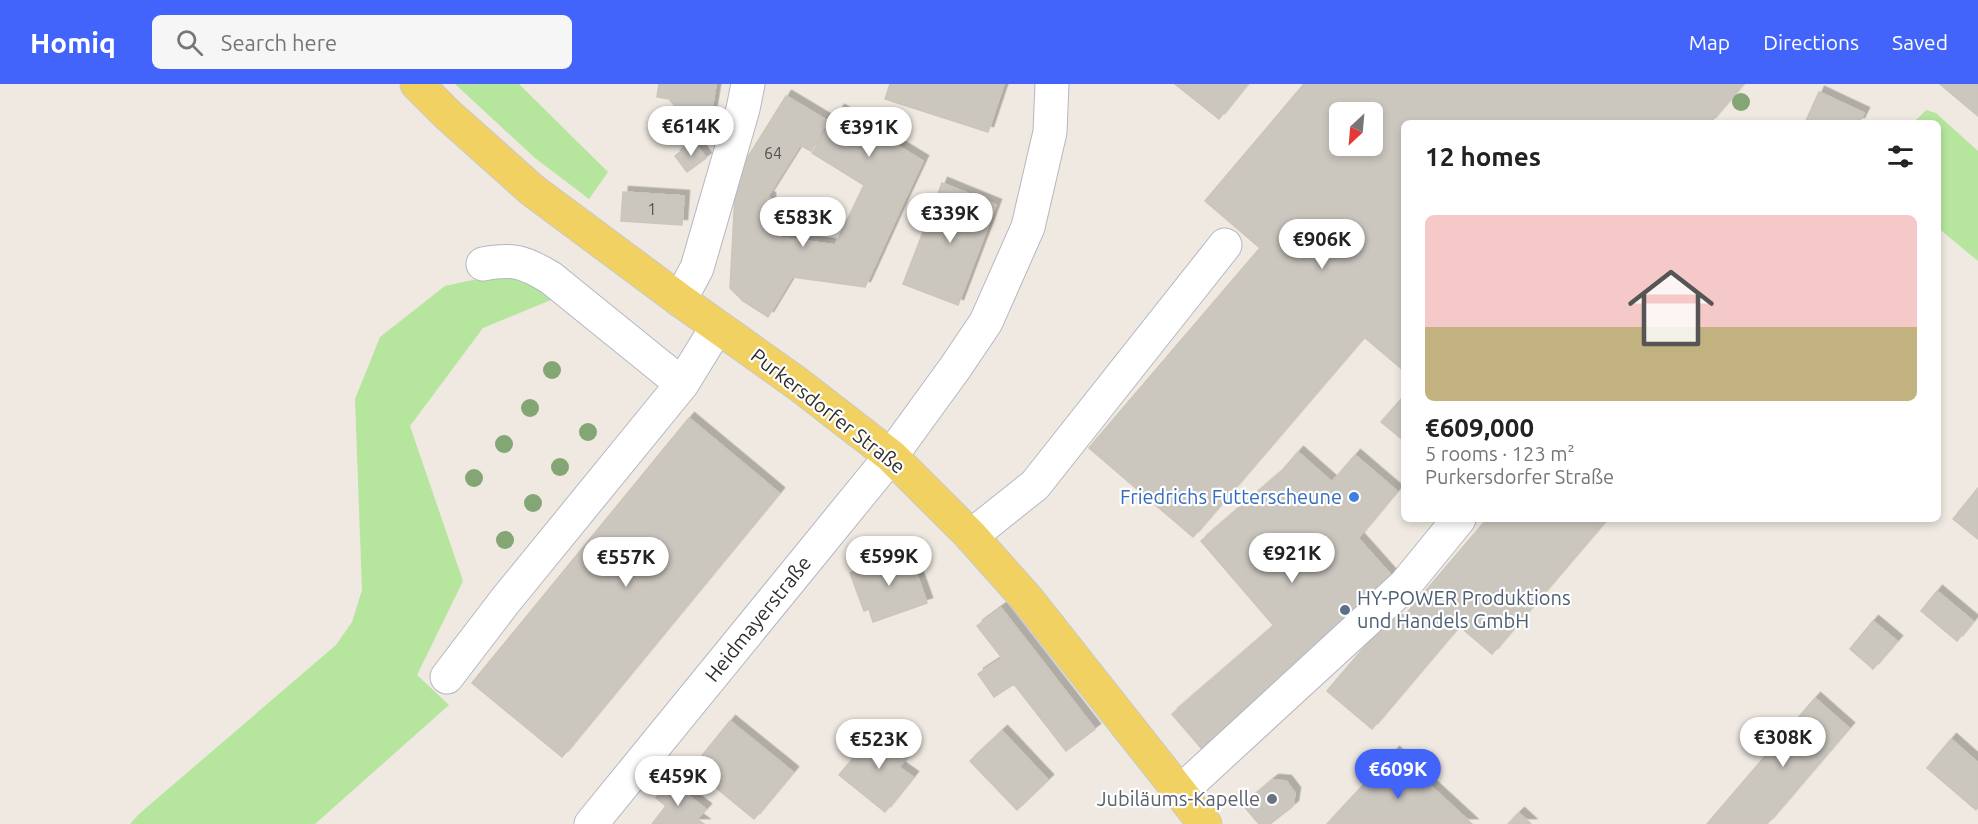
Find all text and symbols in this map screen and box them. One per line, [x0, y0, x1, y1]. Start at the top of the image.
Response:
search box [152, 15, 572, 69]
icon: search [173, 26, 206, 59]
text: Homiq [30, 27, 116, 58]
text: Search here [221, 30, 337, 55]
text: Map [1689, 30, 1730, 54]
text: Directions [1763, 30, 1859, 54]
text: Saved [1892, 30, 1948, 54]
north arrow [1329, 102, 1383, 156]
map controls [1329, 102, 1383, 156]
pin: €614K [649, 106, 733, 157]
pin: €391K [827, 107, 911, 158]
text: €614K [662, 114, 720, 137]
text: €391K [840, 115, 898, 138]
icon: filters [1884, 140, 1917, 173]
text: 12 homes [1425, 142, 1541, 171]
house number: 64 [764, 144, 782, 162]
pin: €339K [908, 193, 992, 244]
pin: €583K [761, 197, 845, 248]
house number: 1 [647, 200, 657, 218]
text: €339K [921, 201, 979, 224]
text: €583K [774, 205, 832, 228]
pin: €906K [1280, 219, 1364, 270]
text: €906K [1293, 227, 1351, 250]
icon: home [1617, 254, 1725, 362]
street label: Purkersdorfer Straße [747, 343, 910, 478]
text: €609,000 [1425, 413, 1534, 442]
text: 5 rooms · 123 m² [1425, 442, 1575, 465]
text: Purkersdorfer Straße [1425, 465, 1614, 488]
place label: Friedrichs Futterscheune [1120, 485, 1342, 508]
marker: Friedrichs Futterscheune [1347, 490, 1361, 504]
pin: €921K [1250, 533, 1334, 584]
pin: €599K [847, 536, 931, 587]
pin: €557K [584, 537, 668, 588]
text: €921K [1263, 541, 1321, 564]
text: €599K [860, 544, 918, 567]
text: €557K [597, 545, 655, 568]
street label: Heidmayerstraße [700, 551, 815, 686]
place label: HY-POWER Produktions und Handels GmbH [1357, 586, 1571, 632]
marker: HY-POWER Produktions und Handels GmbH [1338, 603, 1352, 617]
pin: €308K [1741, 717, 1825, 768]
pin: €523K [837, 719, 921, 770]
text: €308K [1754, 725, 1812, 748]
text: €523K [850, 727, 908, 750]
pin: €609K [1356, 749, 1440, 800]
pin: €459K [636, 756, 720, 807]
text: €609K [1369, 757, 1427, 780]
text: €459K [649, 764, 707, 787]
place label: Jubiläums-Kapelle [1097, 787, 1260, 810]
marker: Jubiläums-Kapelle [1265, 792, 1279, 806]

